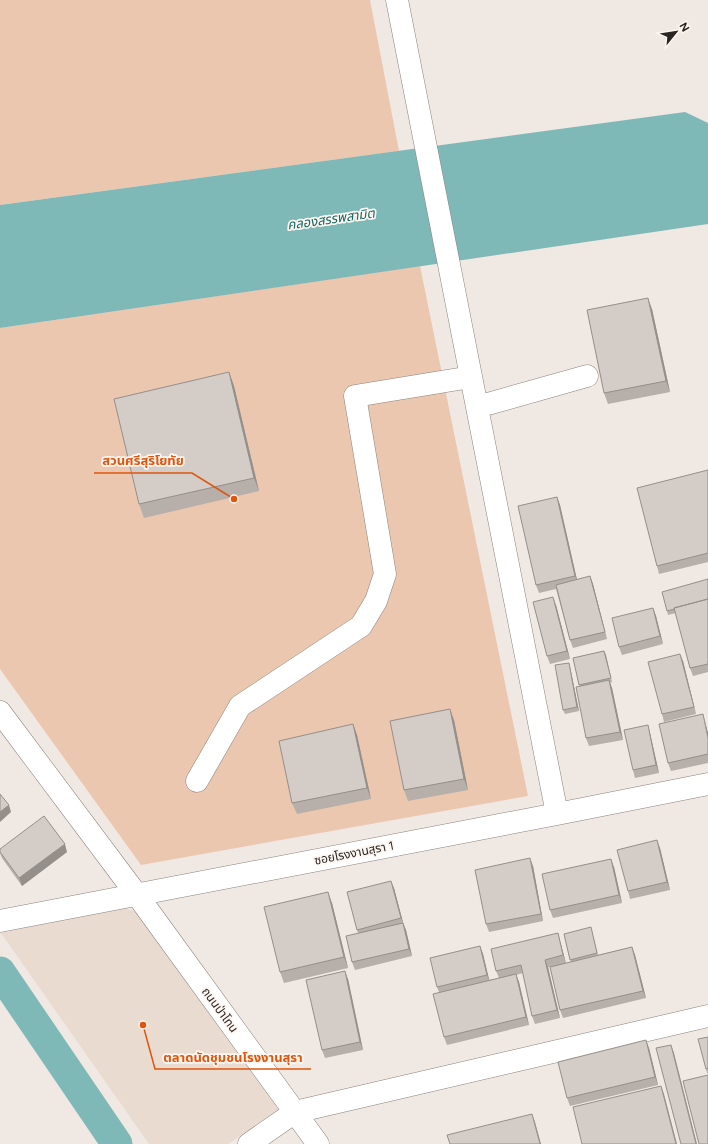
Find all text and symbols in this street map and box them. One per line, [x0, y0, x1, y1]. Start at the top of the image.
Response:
north arrow [656, 12, 696, 52]
text: N [676, 20, 692, 34]
water label: คลองสรรพสามิต [286, 205, 376, 233]
callout: สวนศรีสุริโยทัย [94, 448, 192, 473]
text: สวนศรีสุริโยทัย [102, 453, 184, 468]
street label: ซอยโรงงานสุรา 1 [313, 838, 395, 868]
street label: ถนนป่าโทน [199, 985, 241, 1035]
callout: ตลาดนัดชุมชนโรงงานสุรา [155, 1044, 311, 1069]
text: ตลาดนัดชุมชนโรงงานสุรา [163, 1050, 303, 1065]

